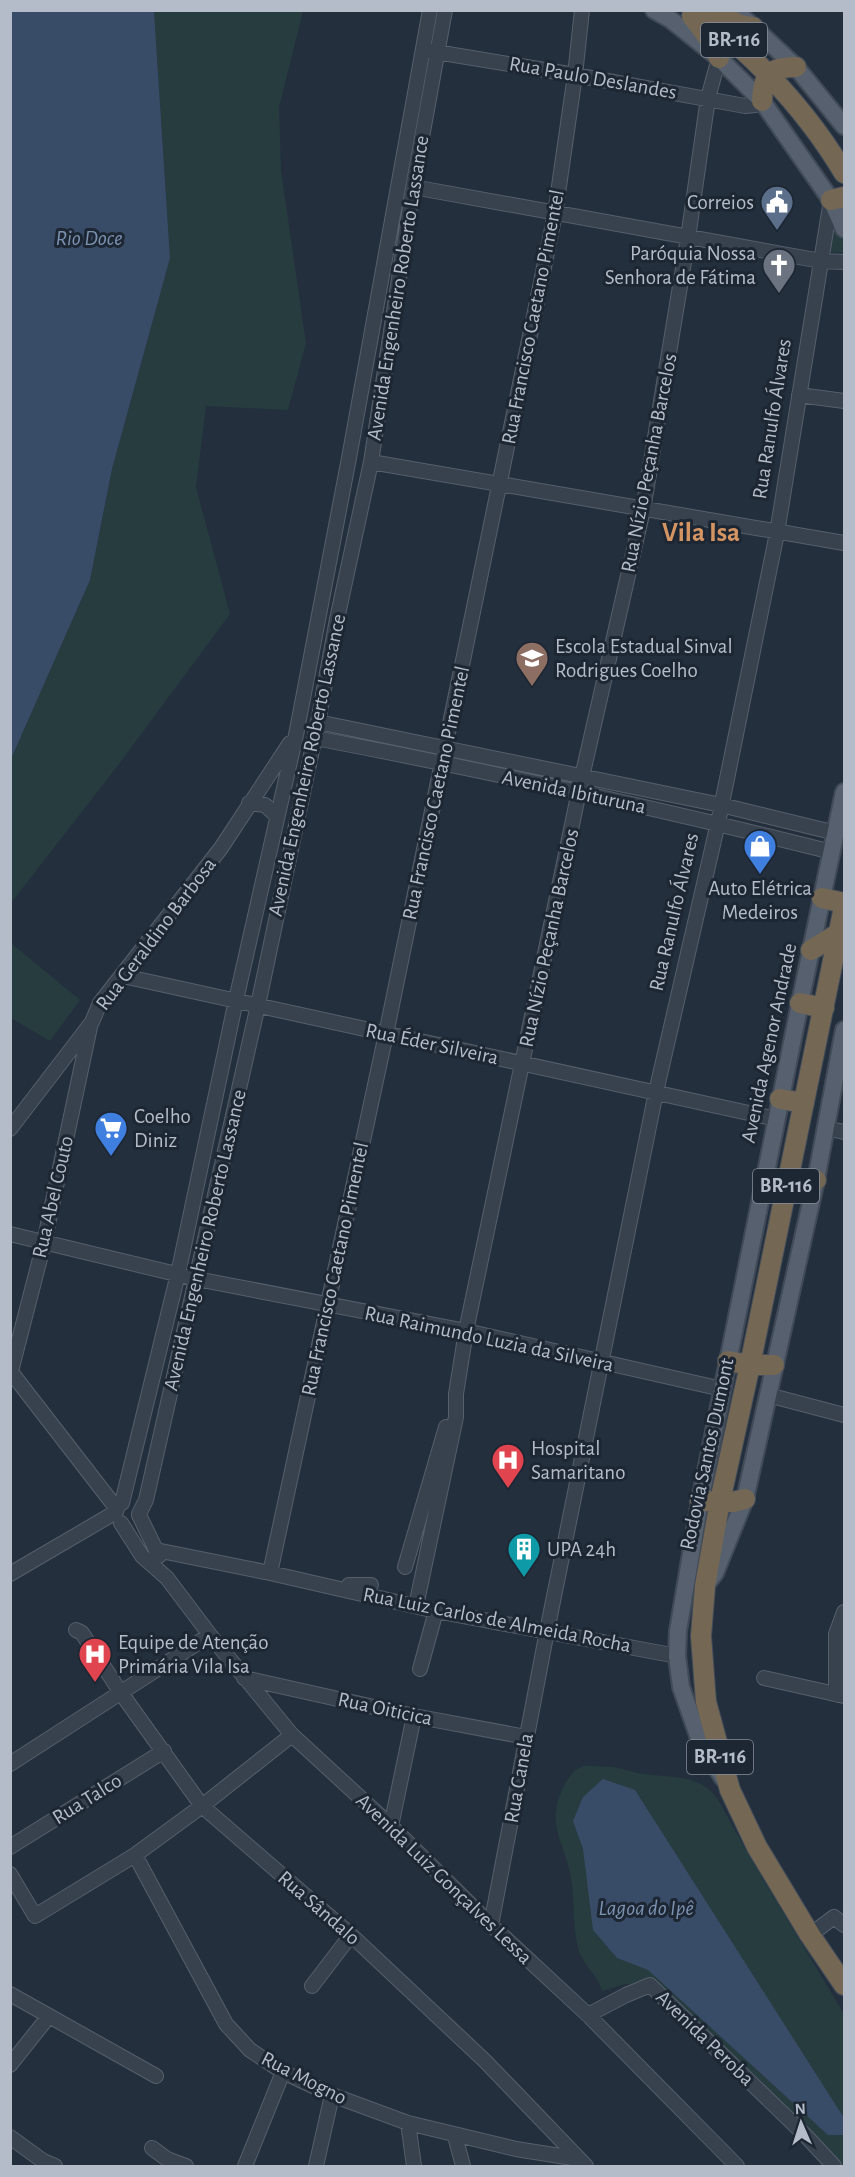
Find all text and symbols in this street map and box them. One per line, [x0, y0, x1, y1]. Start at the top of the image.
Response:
road number: BR-116 [701, 23, 767, 57]
street label: Rua Paulo Deslandes [508, 53, 678, 103]
street label: Avenida Engenheiro Roberto Lassance [364, 134, 432, 442]
public building icon: Correios [759, 184, 795, 231]
street label: Rua Francisco Caetano Pimentel [498, 188, 568, 446]
place label: Correios [687, 192, 754, 213]
water label: Rio Doce [55, 227, 123, 249]
place label: Paróquia Nossa Senhora de Fátima [605, 243, 756, 288]
church icon: Paróquia Nossa Senhora de Fátima [761, 247, 797, 294]
street label: Rua Ranulfo Álvares [747, 337, 795, 501]
street label: Rua Nízio Peçanha Barcelos [617, 352, 681, 574]
district label: Vila Isa [662, 519, 740, 546]
street label: Avenida Engenheiro Roberto Lassance [265, 612, 349, 918]
place label: Escola Estadual Sinval Rodrigues Coelho [555, 636, 733, 681]
school or university icon: Escola Estadual Sinval Rodrigues Coelho [514, 640, 550, 687]
street label: Rua Francisco Caetano Pimentel [399, 664, 473, 922]
street label: Avenida Ibituruna [500, 767, 648, 818]
street label: Rua Nízio Peçanha Barcelos [516, 827, 582, 1049]
shop icon: Auto Elétrica Medeiros [742, 828, 778, 875]
street label: Rua Ranulfo Álvares [644, 830, 702, 993]
street label: Rua Geraldino Barbosa [92, 854, 220, 1014]
place label: Auto Elétrica Medeiros [708, 878, 812, 923]
street label: Avenida Agenor Andrade [738, 941, 800, 1145]
street label: Rua Éder Silveira [364, 1018, 501, 1068]
street label: Avenida Engenheiro Roberto Lassance [160, 1087, 250, 1393]
place label: Coelho Diniz [134, 1106, 191, 1151]
supermarket icon: Coelho Diniz [93, 1110, 129, 1157]
street label: Rua Abel Couto [29, 1134, 77, 1260]
street label: Rua Francisco Caetano Pimentel [298, 1140, 372, 1398]
road number: BR-116 [753, 1169, 819, 1203]
street label: Rua Raimundo Luzia da Silveira [363, 1302, 616, 1376]
street label: Rodovia Santos Dumont [676, 1356, 738, 1552]
place label: Hospital Samaritano [531, 1438, 625, 1483]
hospital icon: Hospital Samaritano [490, 1442, 526, 1489]
building icon: UPA 24h [506, 1531, 542, 1578]
place label: UPA 24h [547, 1539, 616, 1560]
street label: Rua Luiz Carlos de Almeida Rocha [361, 1584, 633, 1656]
place label: Equipe de Atenção Primária Vila Isa [118, 1632, 268, 1677]
hospital icon: Equipe de Atenção Primária Vila Isa [77, 1636, 113, 1683]
street label: Rua Oiticica [336, 1689, 434, 1729]
street label: Rua Canela [501, 1731, 537, 1825]
road number: BR-116 [687, 1740, 753, 1774]
street label: Rua Talco [49, 1770, 125, 1828]
street label: Avenida Luiz Gonçalves Lessa [352, 1790, 536, 1968]
street label: Rua Sândalo [274, 1867, 364, 1949]
water label: Lagoa do Ipê [598, 1897, 694, 1920]
street label: Avenida Peroba [652, 1986, 758, 2090]
street label: Rua Mogno [258, 2048, 350, 2108]
north arrow [771, 2093, 831, 2153]
text: N [794, 2101, 806, 2117]

